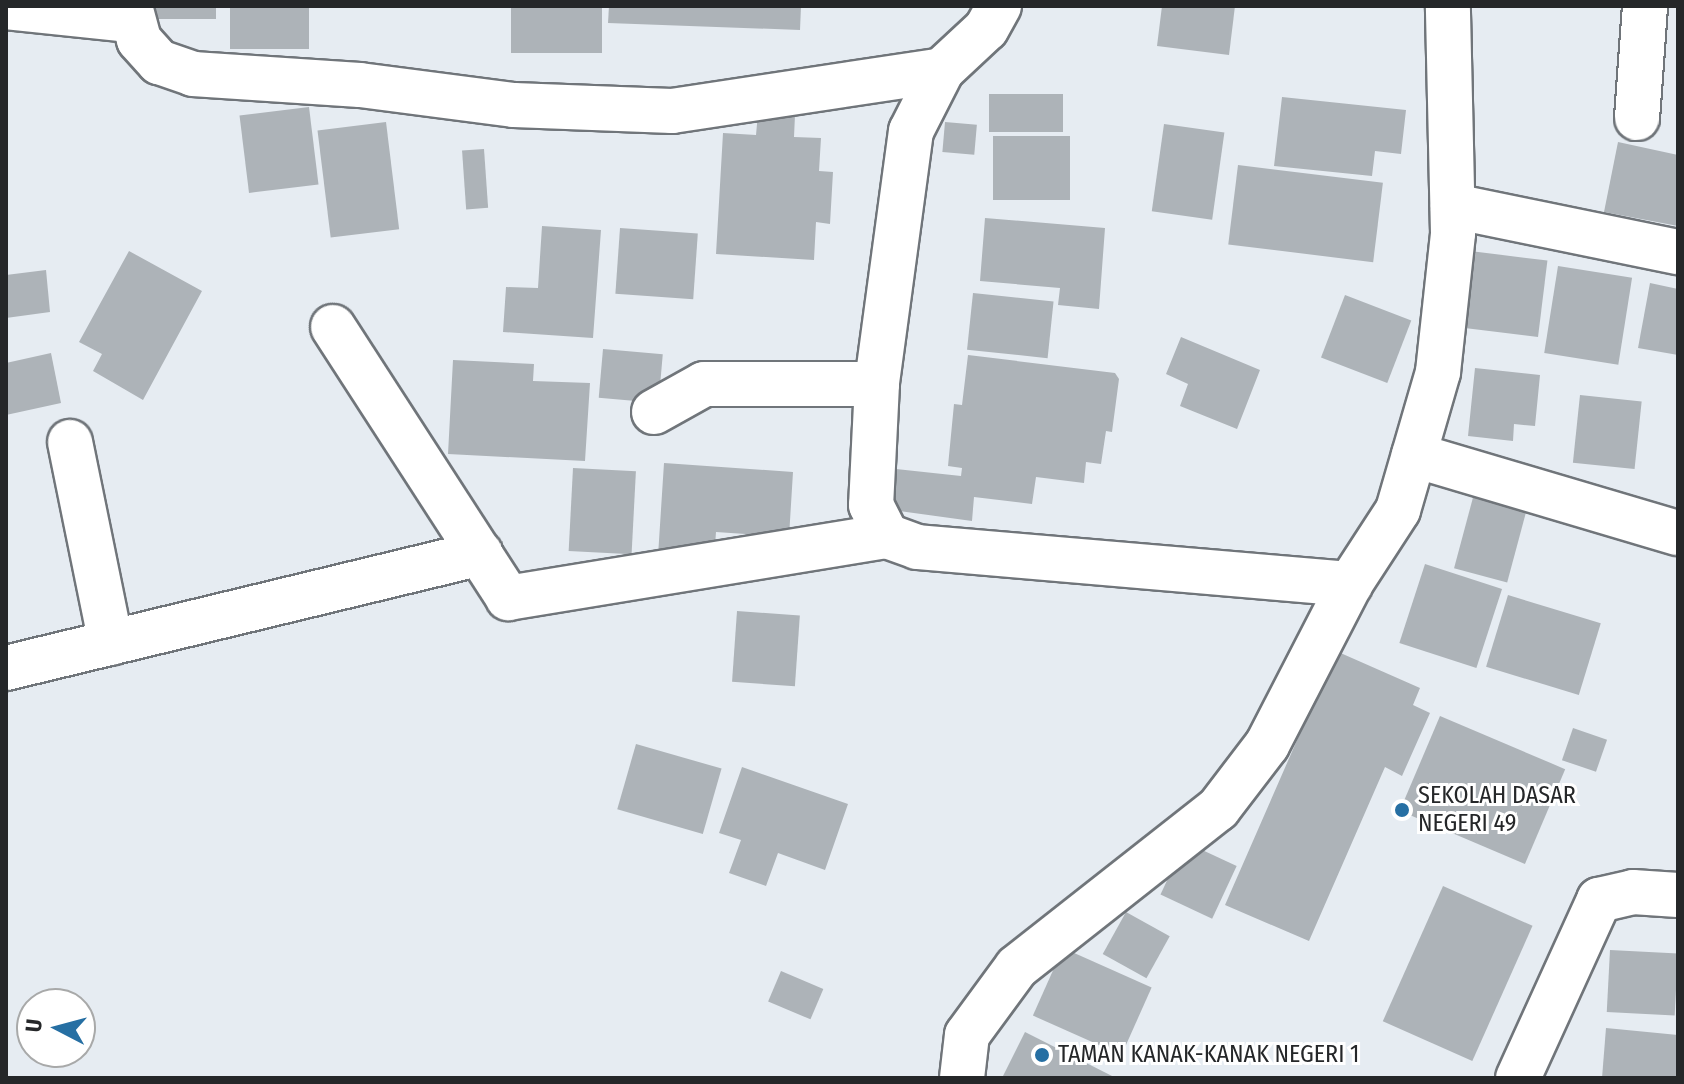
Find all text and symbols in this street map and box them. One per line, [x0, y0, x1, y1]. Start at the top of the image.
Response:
place label: SEKOLAH DASAR NEGERI 49 [1418, 782, 1576, 838]
marker: SEKOLAH DASAR NEGERI 49 [1393, 801, 1411, 819]
north arrow [16, 988, 96, 1068]
text: U [20, 1018, 48, 1033]
place label: TAMAN KANAK-KANAK NEGERI 1 [1058, 1041, 1359, 1069]
marker: TAMAN KANAK-KANAK NEGERI 1 [1033, 1046, 1051, 1064]

